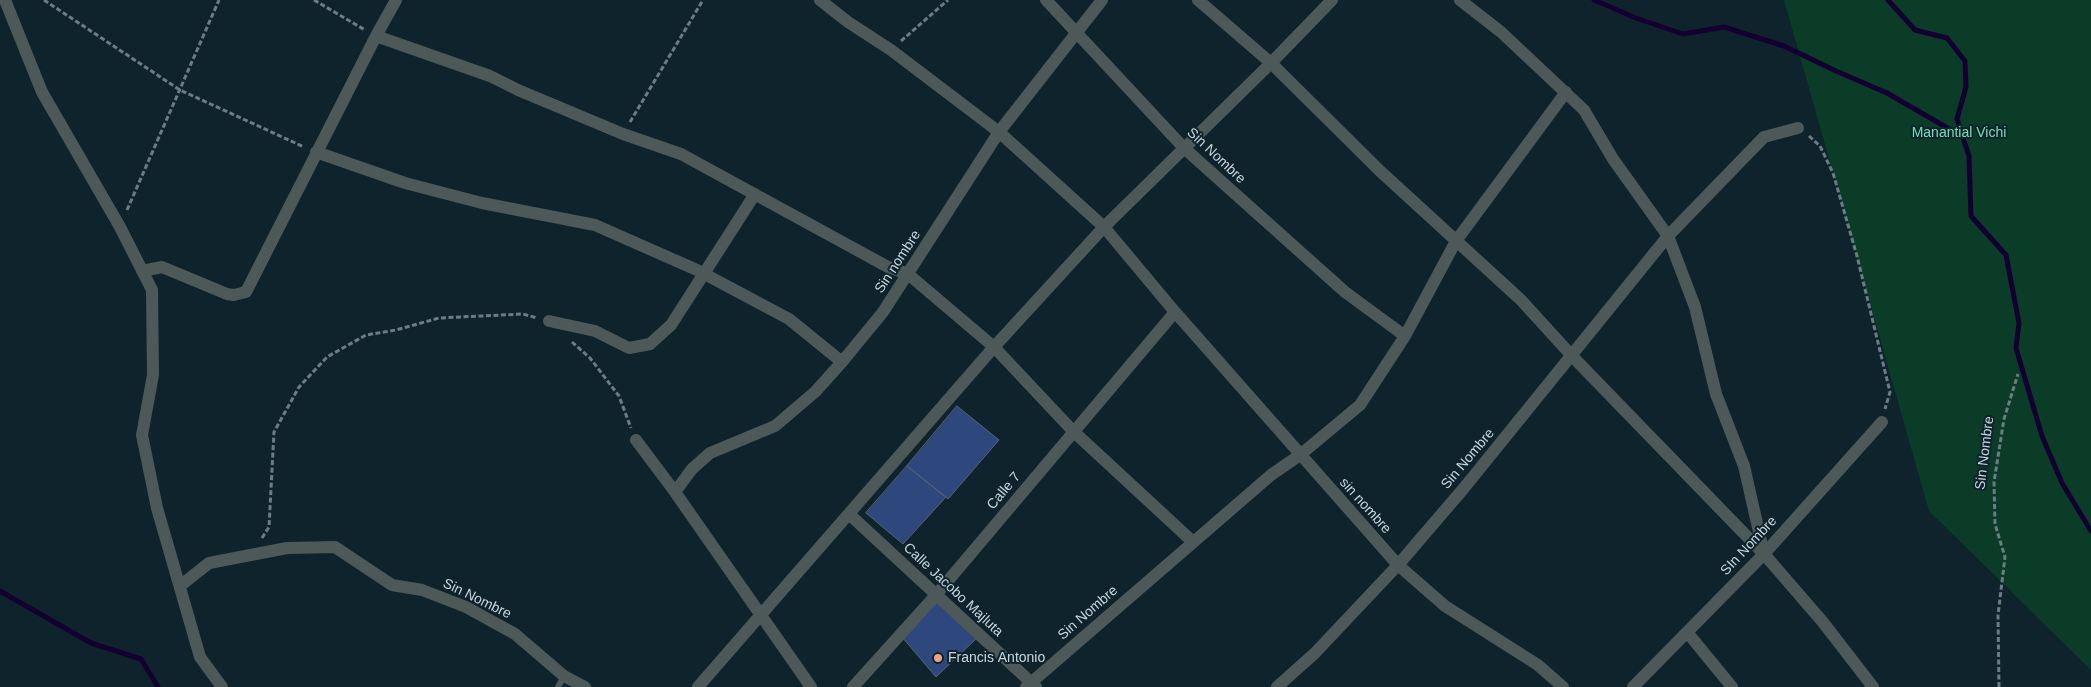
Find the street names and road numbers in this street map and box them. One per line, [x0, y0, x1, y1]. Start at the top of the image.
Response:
street label: Sin Nombre [1183, 125, 1249, 187]
street label: Sin nombre [871, 227, 925, 297]
street label: Sin Nombre [1972, 415, 1998, 491]
street label: Sin Nombre [1438, 425, 1498, 493]
street label: Calle 7 [984, 469, 1024, 513]
street label: sin nombre [1336, 475, 1394, 537]
street label: SIn Nombre [1717, 513, 1781, 579]
street label: Calle Jacobo Majluta [900, 540, 1006, 640]
street label: Sin Nombre [440, 575, 514, 623]
street label: Sin Nombre [1055, 582, 1121, 644]

